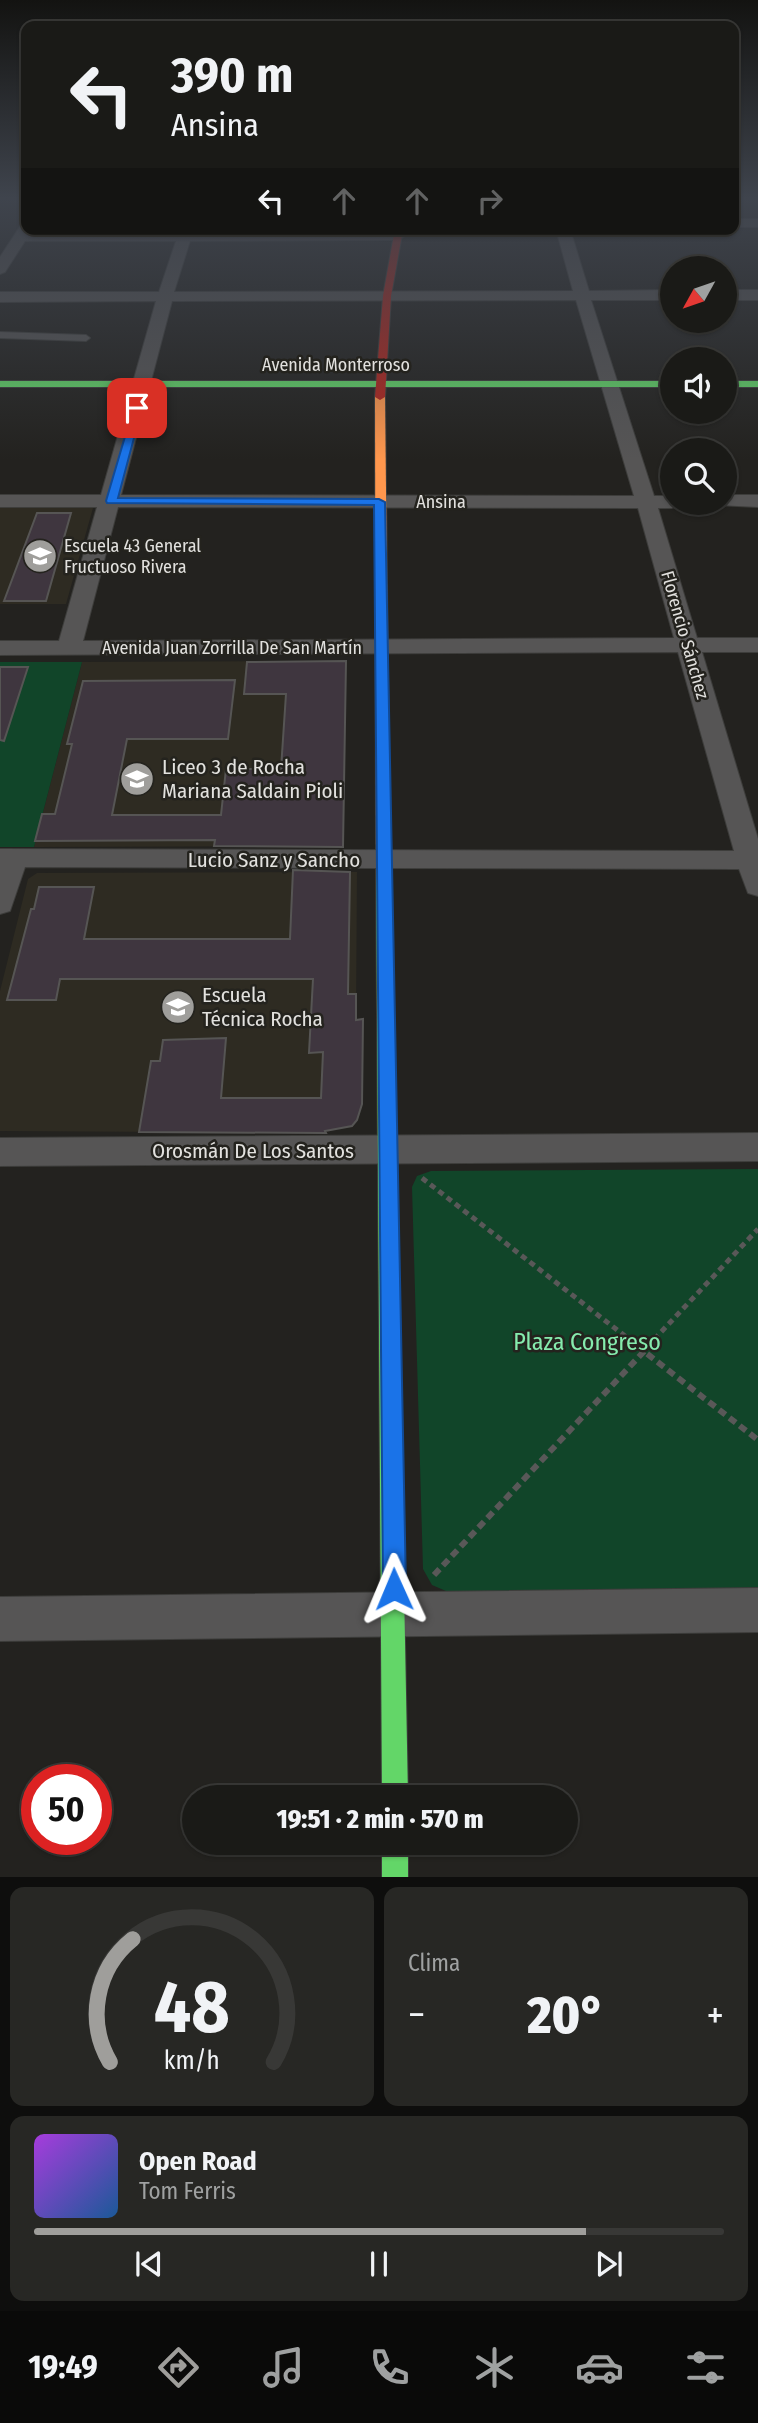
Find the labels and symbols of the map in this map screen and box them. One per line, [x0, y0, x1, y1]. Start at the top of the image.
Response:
north arrow [660, 256, 737, 332]
street label: Avenida Monterroso [262, 354, 410, 376]
pin [107, 378, 167, 438]
street label: Ansina [416, 491, 466, 513]
place label: Escuela 43 General Fructuoso Rivera [64, 535, 201, 578]
school or university icon: Escuela 43 General Fructuoso Rivera [21, 537, 59, 575]
street label: Florencio Sánchez [656, 568, 714, 702]
street label: Avenida Juan Zorrilla De San Martín [102, 637, 362, 659]
place label: Liceo 3 de Rocha Mariana Saldain Pioli [162, 754, 343, 804]
school or university icon: Liceo 3 de Rocha Mariana Saldain Pioli [118, 760, 156, 798]
street label: Lucio Sanz y Sancho [188, 847, 360, 873]
place label: Escuela Técnica Rocha [202, 982, 323, 1032]
school or university icon: Escuela Técnica Rocha [159, 988, 197, 1026]
street label: Orosmán De Los Santos [152, 1138, 354, 1164]
park label: Plaza Congreso [513, 1328, 661, 1356]
position arrow [357, 1552, 431, 1626]
speed limit sign: 50 [21, 1764, 112, 1855]

